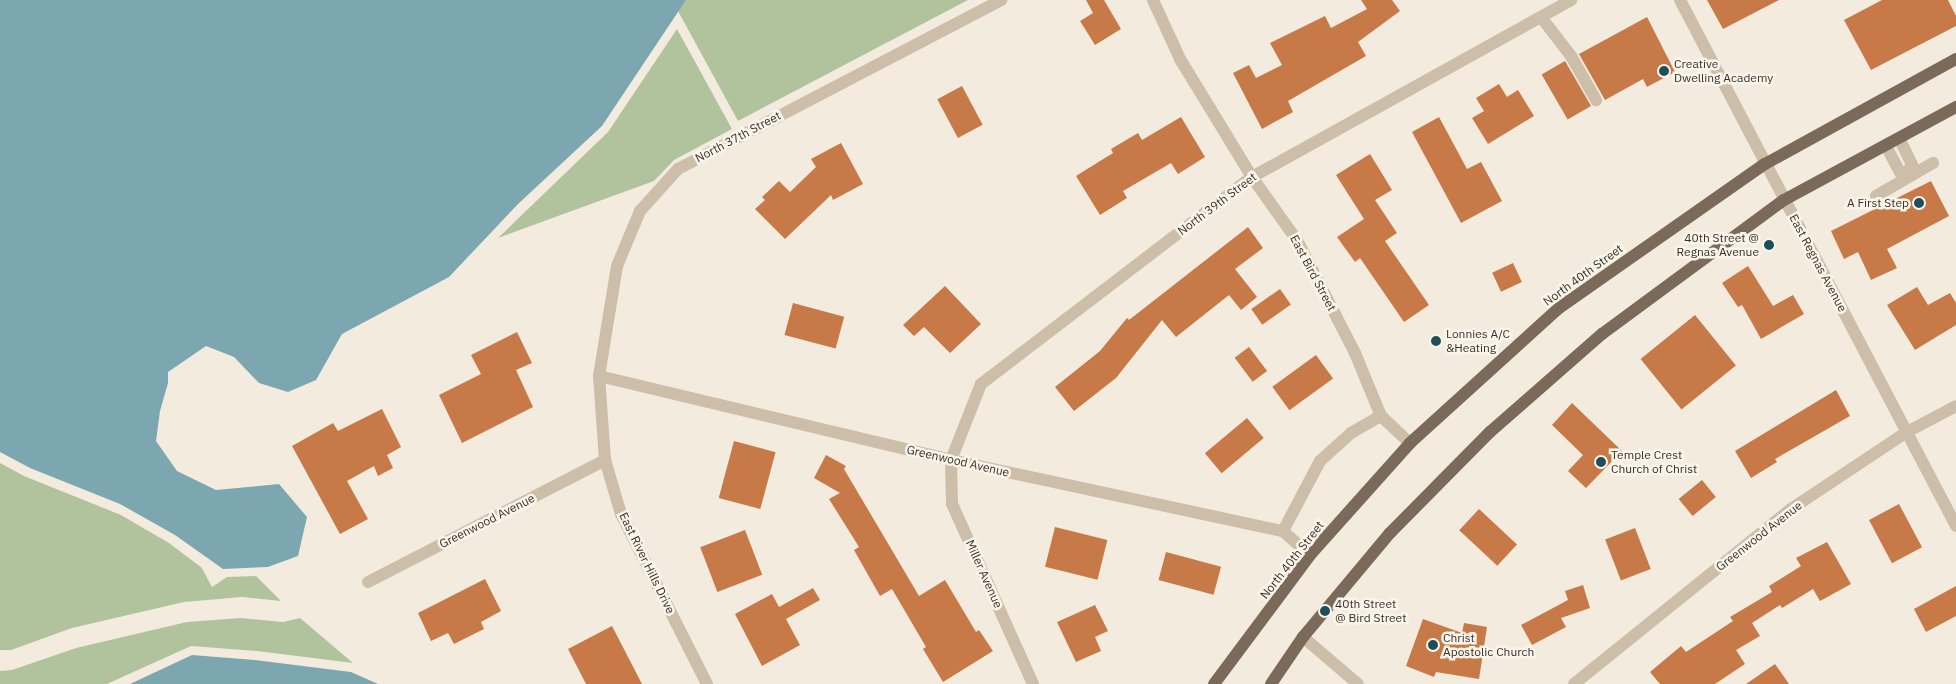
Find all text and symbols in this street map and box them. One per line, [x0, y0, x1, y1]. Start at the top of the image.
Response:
place label: Creative Dwelling Academy [1674, 57, 1773, 85]
marker: Creative Dwelling Academy [1658, 65, 1670, 77]
street label: North 37th Street [693, 108, 783, 166]
street label: North 39th Street [1175, 170, 1259, 238]
place label: A First Step [1847, 196, 1909, 210]
marker: A First Step [1913, 197, 1925, 209]
street label: East Regnas Avenue [1786, 212, 1850, 314]
place label: 40th Street @ Regnas Avenue [1677, 231, 1759, 259]
street label: East Bird Street [1287, 232, 1339, 314]
marker: 40th Street @ Regnas Avenue [1763, 239, 1775, 251]
street label: North 40th Street [1540, 241, 1626, 309]
place label: Lonnies A/C &Heating [1446, 327, 1510, 355]
marker: Lonnies A/C &Heating [1430, 335, 1442, 347]
street label: Greenwood Avenue [905, 442, 1011, 480]
place label: Temple Crest Church of Christ [1611, 448, 1697, 476]
marker: Temple Crest Church of Christ [1595, 456, 1607, 468]
street label: Greenwood Avenue [437, 491, 537, 551]
street label: Greenwood Avenue [1713, 498, 1805, 574]
street label: East River Hills Drive [616, 510, 678, 616]
street label: North 40th Street [1257, 518, 1327, 602]
street label: Miller Avenue [963, 538, 1005, 610]
place label: 40th Street @ Bird Street [1335, 597, 1406, 625]
marker: 40th Street @ Bird Street [1319, 605, 1331, 617]
place label: Christ Apostolic Church [1443, 631, 1534, 659]
marker: Christ Apostolic Church [1427, 639, 1439, 651]

